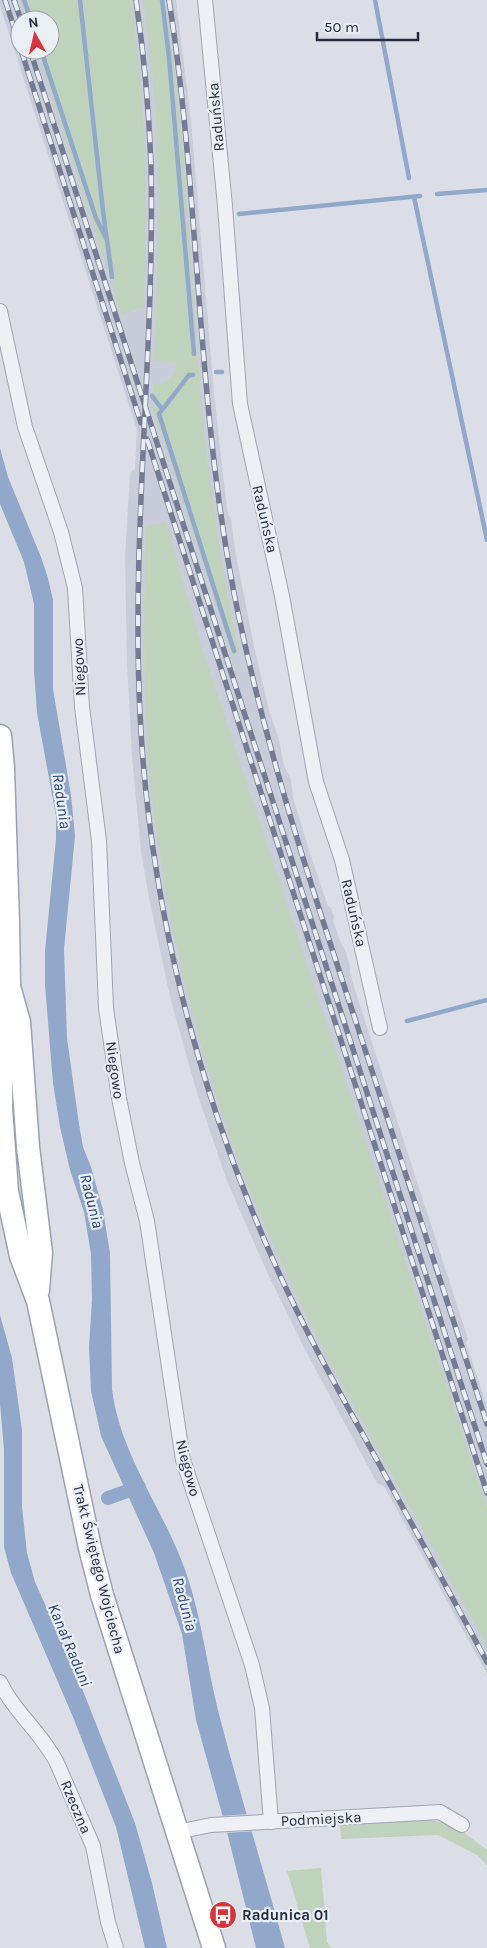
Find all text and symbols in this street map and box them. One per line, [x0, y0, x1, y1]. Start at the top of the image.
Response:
north arrow [10, 10, 60, 60]
scale bar [317, 10, 418, 42]
text: N [27, 14, 39, 32]
text: 50 m [324, 18, 359, 36]
street label: Raduńska [204, 82, 228, 152]
street label: Raduńska [248, 483, 282, 555]
street label: Niegowo [68, 637, 90, 697]
water label: Radunia [49, 772, 75, 830]
street label: Raduńska [337, 877, 371, 949]
street label: Niegowo [102, 1040, 128, 1100]
water label: Radunia [76, 1172, 108, 1230]
street label: Niegowo [172, 1438, 204, 1498]
street label: Trakt Świętego Wojciecha [69, 1482, 129, 1656]
water label: Radunia [169, 1575, 201, 1633]
water label: Kanał Raduni [44, 1601, 96, 1689]
street label: Rzeczna [57, 1778, 95, 1836]
street label: Podmiejska [280, 1808, 362, 1830]
bus stop icon: Radunica 01 [208, 1900, 238, 1930]
place label: Radunica 01 [242, 1906, 329, 1924]

